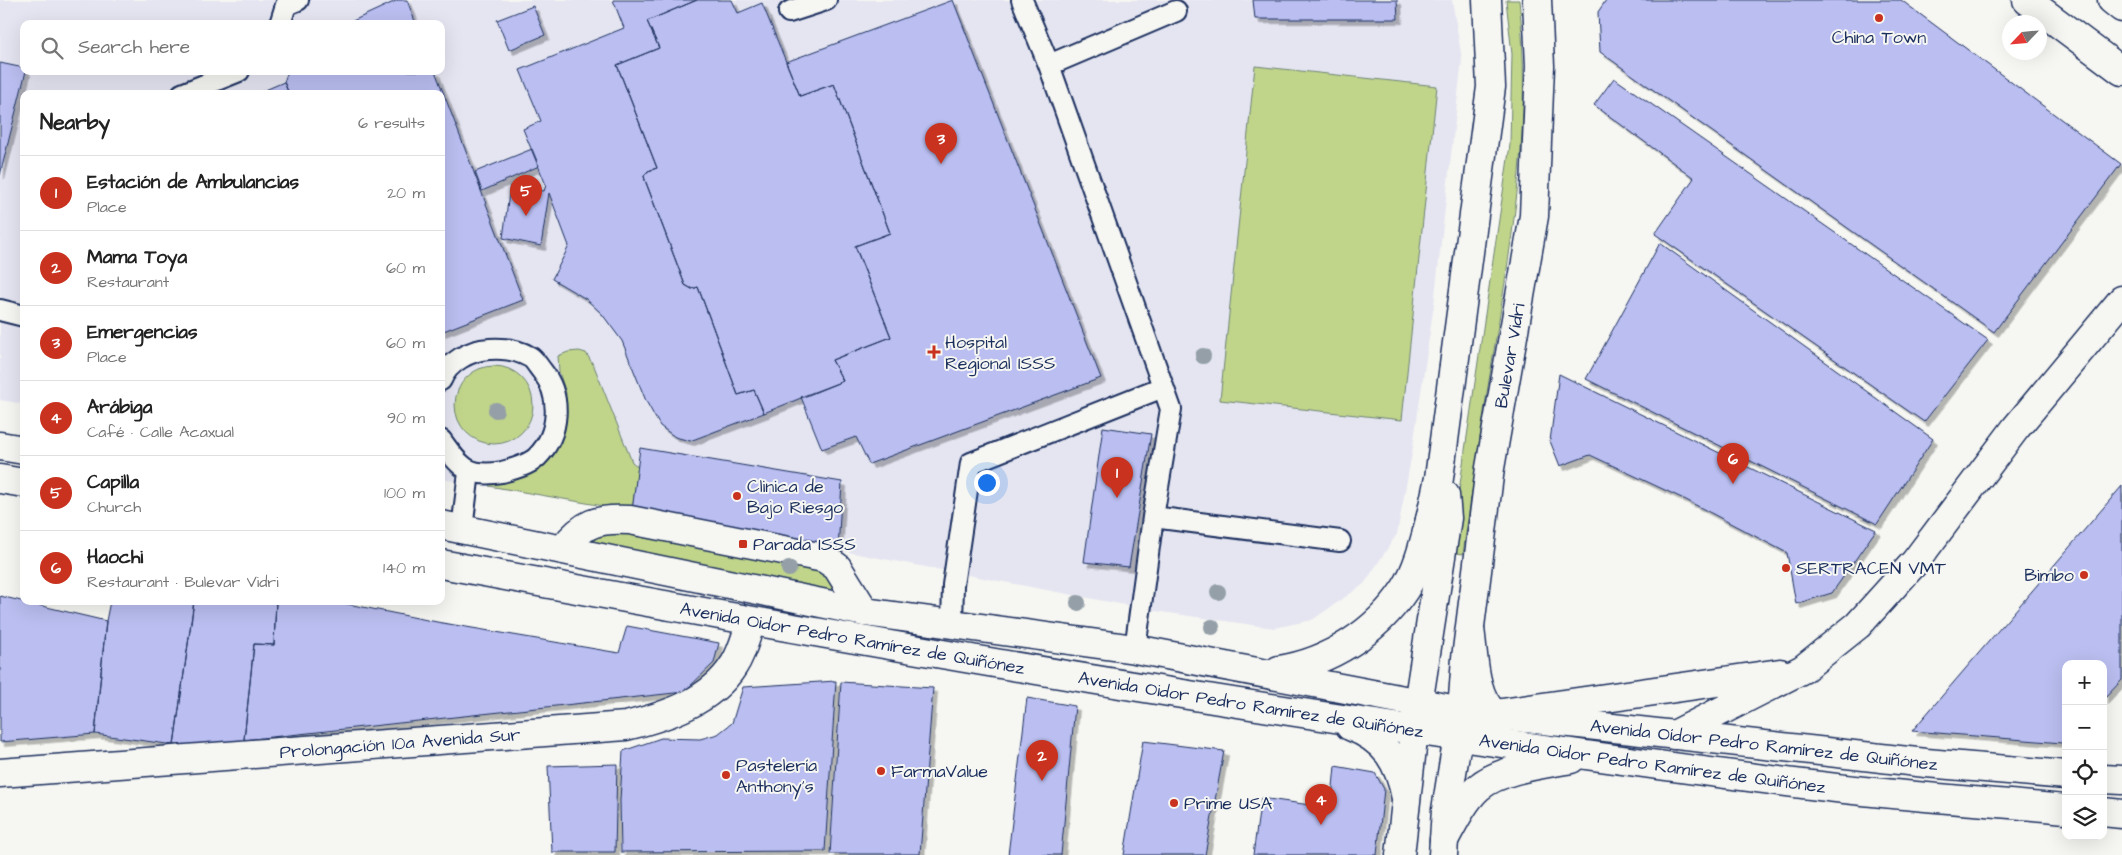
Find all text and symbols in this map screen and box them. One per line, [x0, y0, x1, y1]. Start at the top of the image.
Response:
marker: China Town [1873, 12, 1885, 24]
north arrow [2002, 15, 2047, 60]
search box [20, 20, 445, 75]
place label: China Town [1832, 25, 1926, 50]
icon: search [38, 34, 66, 62]
text: Search here [78, 34, 190, 61]
text: Nearby [40, 108, 110, 137]
text: 6 results [358, 112, 425, 134]
pin: 3 [925, 123, 957, 164]
text: Estación de Ambulancias [87, 169, 299, 196]
pin: 5 [510, 175, 542, 216]
text: 1 [55, 182, 57, 204]
text: 20 m [387, 182, 425, 204]
text: Place [87, 196, 127, 218]
text: Mama Toya [87, 244, 187, 271]
text: 2 [51, 257, 61, 279]
text: 60 m [386, 257, 425, 279]
text: Restaurant [87, 271, 169, 293]
street label: Bulevar Vidri [1488, 301, 1531, 410]
text: Emergencias [87, 319, 197, 346]
place label: Hospital Regional ISSS [945, 330, 1055, 377]
text: 3 [52, 332, 60, 354]
text: 60 m [386, 332, 425, 354]
marker: Hospital Regional ISSS [927, 345, 941, 359]
text: Place [87, 346, 127, 368]
text: Arábiga [87, 394, 152, 421]
text: 4 [51, 407, 61, 429]
text: 90 m [387, 407, 425, 429]
text: Café · Calle Acaxual [87, 421, 234, 443]
pin: 6 [1717, 443, 1749, 484]
pin: 1 [1101, 457, 1133, 498]
text: Capilla [87, 469, 139, 496]
your location [974, 470, 1000, 496]
place label: Clinica de Bajo Riesgo [747, 474, 843, 521]
text: 5 [50, 482, 62, 504]
text: 100 m [384, 482, 425, 504]
marker: Clinica de Bajo Riesgo [731, 490, 743, 502]
text: Church [87, 496, 141, 518]
place label: Parada ISSS [753, 532, 856, 557]
marker: Parada ISSS [737, 538, 749, 550]
text: Haochi [87, 544, 143, 571]
place label: SERTRACEN VMT [1796, 556, 1947, 581]
text: 6 [51, 557, 61, 579]
text: 140 m [383, 557, 425, 579]
marker: SERTRACEN VMT [1780, 562, 1792, 574]
place label: Bimbo [2024, 563, 2074, 588]
marker: Bimbo [2078, 569, 2090, 581]
text: Restaurant · Bulevar Vidri [87, 571, 279, 593]
street label: Avenida Oidor Pedro Ramírez de Quiñónez [678, 596, 1027, 680]
map controls [2062, 660, 2107, 840]
button: + [2062, 660, 2107, 705]
street label: Avenida Oidor Pedro Ramírez de Quiñónez [1076, 665, 1425, 744]
button: − [2062, 705, 2107, 750]
street label: Avenida Oídor Pedro Ramírez de Quiñónez [1589, 713, 1939, 776]
street label: Prolongación 10a Avenida Sur [279, 721, 521, 764]
street label: Avenida Oidor Pedro Ramírez de Quiñónez [1478, 727, 1827, 799]
pin: 2 [1026, 740, 1058, 781]
button: locate [2062, 750, 2107, 795]
place label: Pastelería Anthony's [736, 753, 817, 800]
place label: FarmaValue [891, 759, 988, 784]
marker: FarmaValue [875, 765, 887, 777]
marker: Pastelería Anthony's [720, 769, 732, 781]
pin: 4 [1305, 784, 1337, 825]
place label: Prime USA [1184, 791, 1273, 816]
button: layers [2062, 795, 2107, 840]
marker: Prime USA [1168, 797, 1180, 809]

